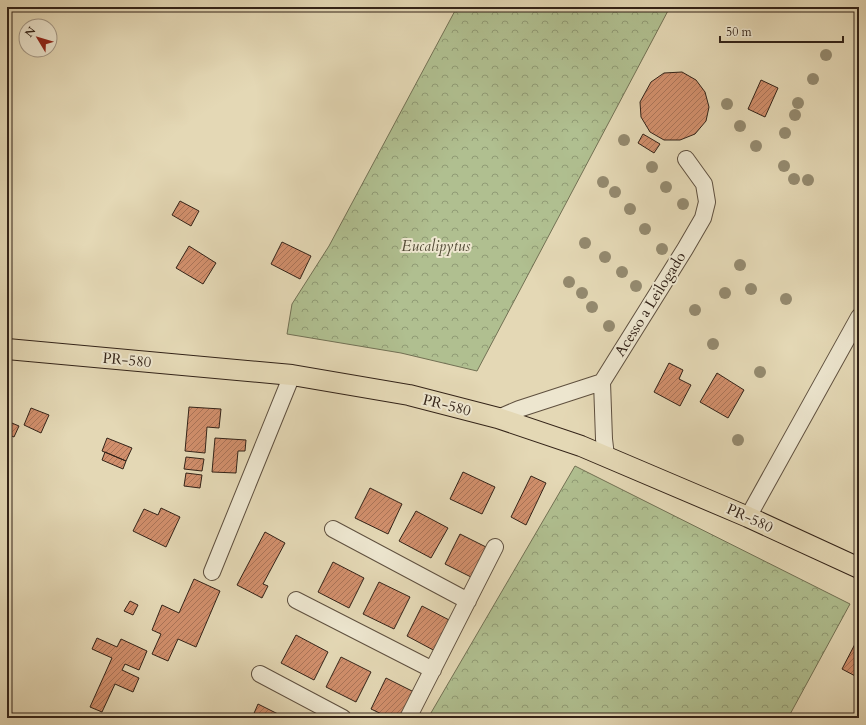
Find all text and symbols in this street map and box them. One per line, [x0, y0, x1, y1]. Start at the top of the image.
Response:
north arrow [18, 18, 58, 58]
scale bar [720, 18, 843, 44]
text: N [22, 23, 40, 41]
text: 50 m [726, 24, 753, 40]
park label: Eucalipytus [402, 236, 470, 256]
street label: Acesso a Leilogado [610, 248, 690, 360]
street label: PR-580 [102, 348, 153, 372]
street label: PR-580 [421, 389, 473, 421]
street label: PR-580 [724, 499, 777, 537]

